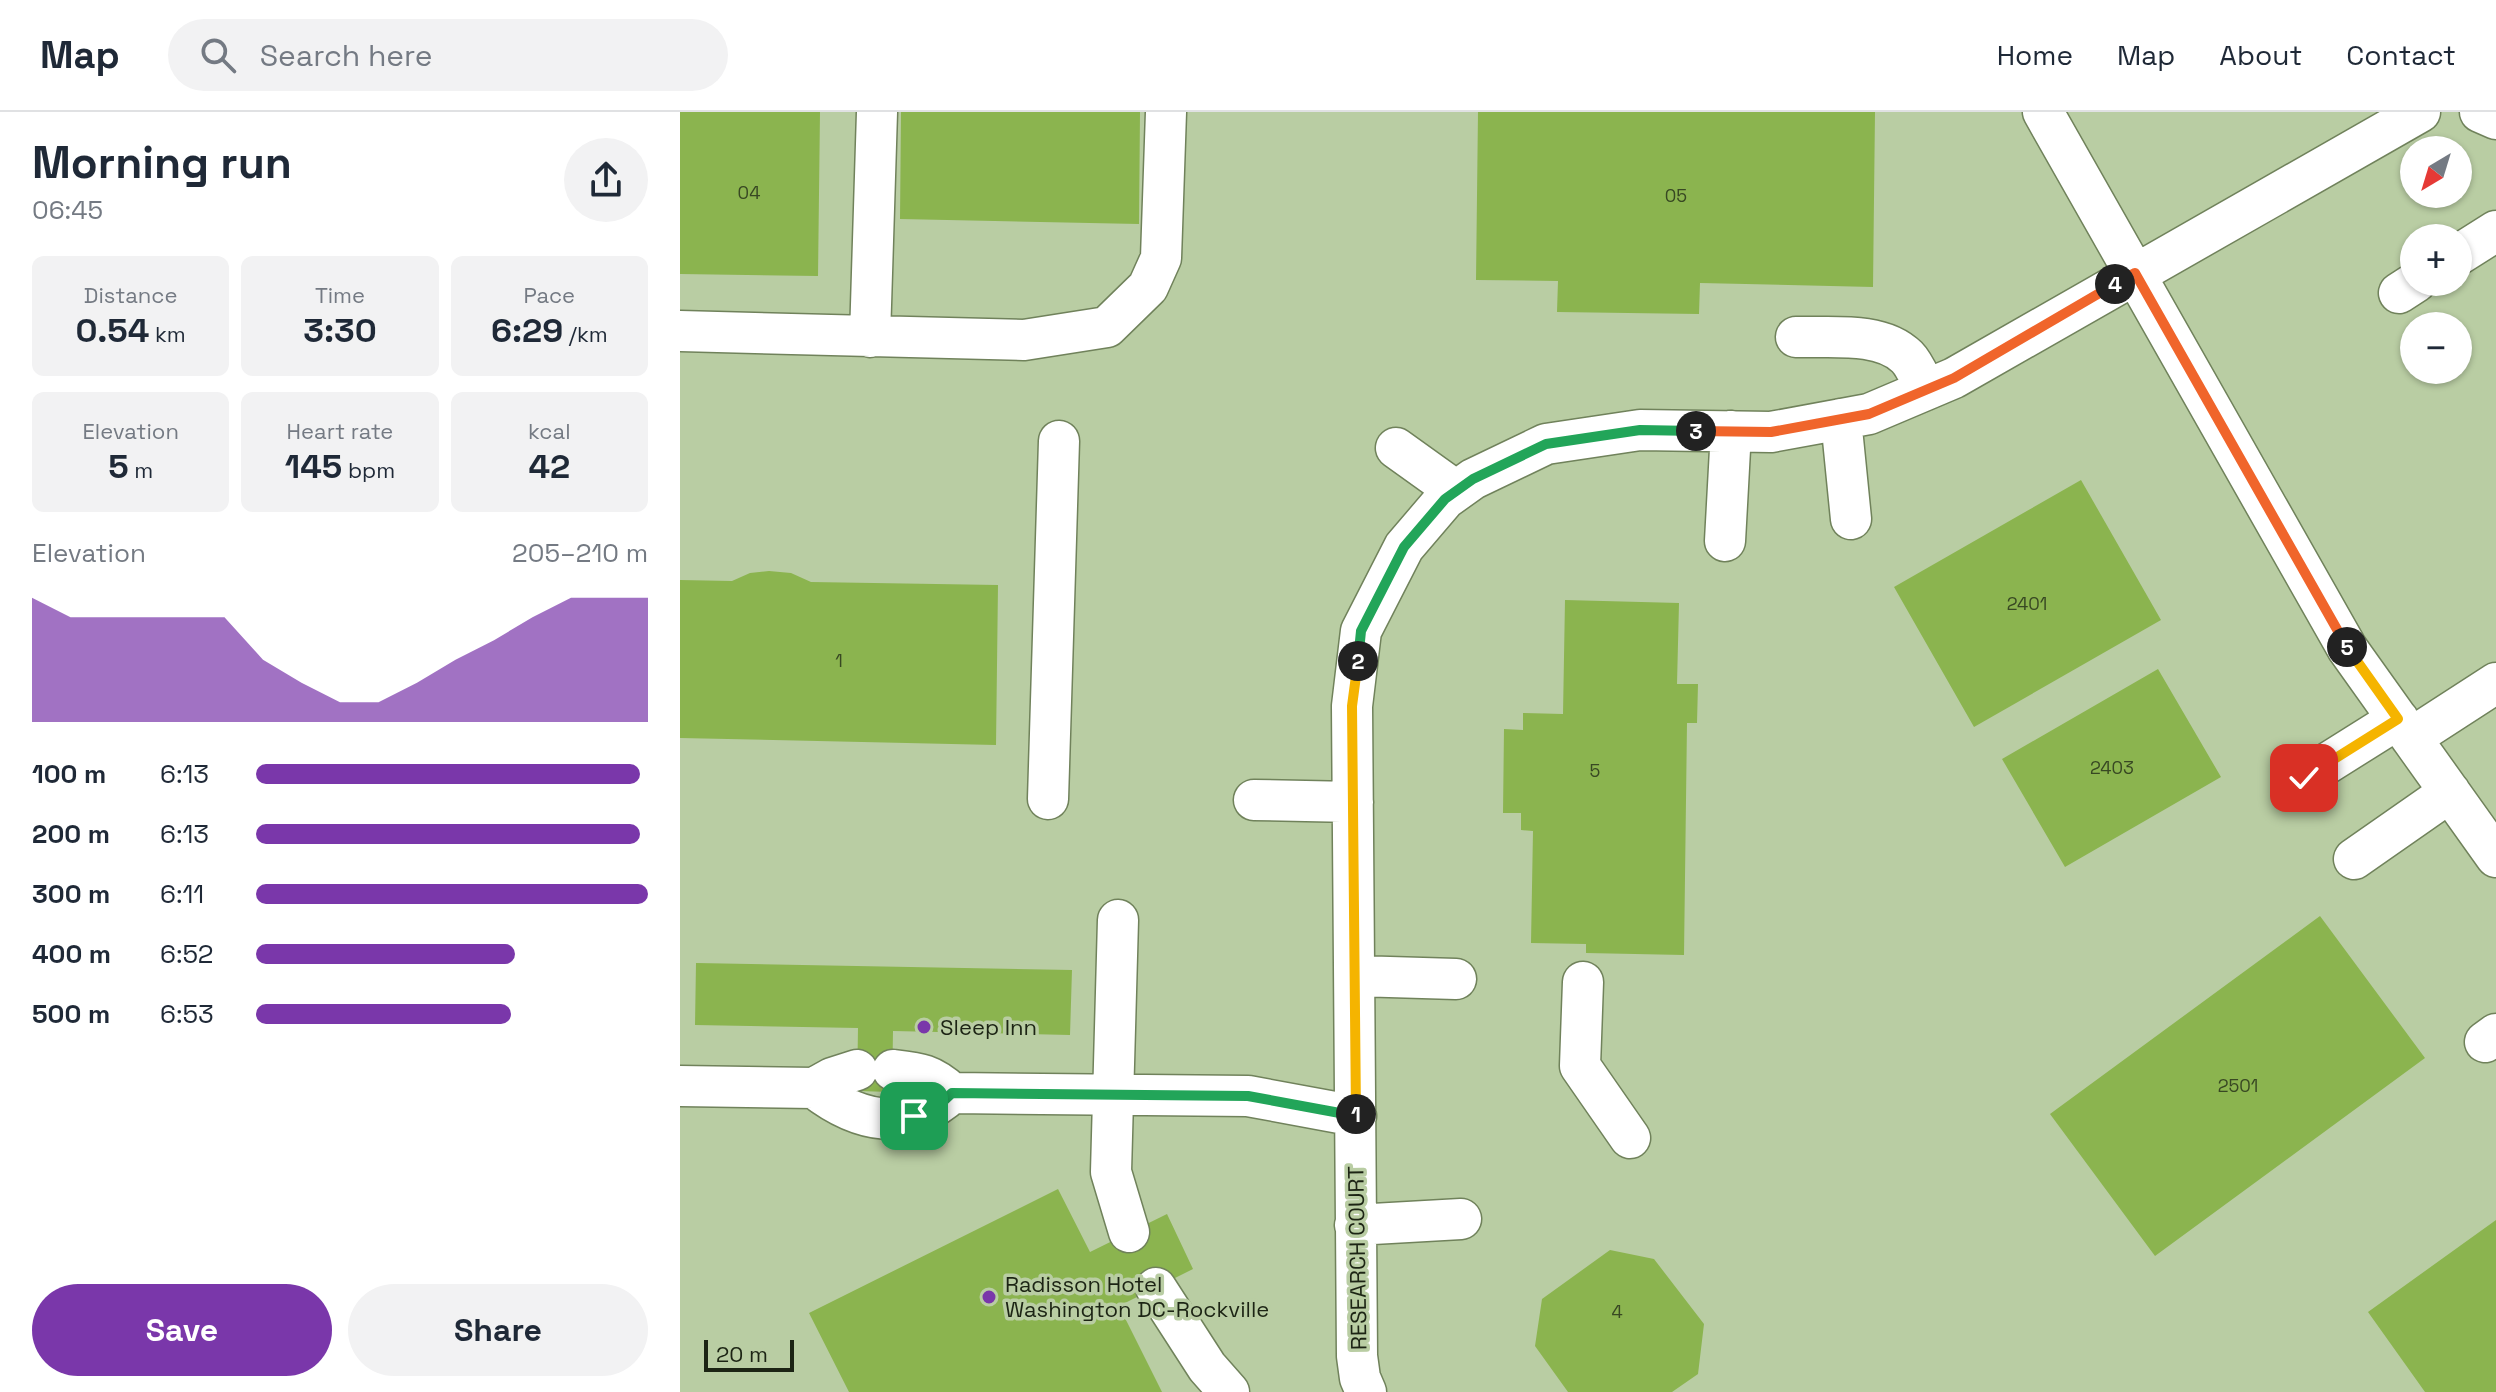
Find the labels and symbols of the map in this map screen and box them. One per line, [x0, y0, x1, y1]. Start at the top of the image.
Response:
north arrow [2400, 136, 2472, 208]
house number: 04 [738, 181, 760, 204]
house number: 05 [1665, 184, 1687, 207]
pin: 4 [2095, 264, 2135, 304]
pin: 3 [1676, 411, 1716, 451]
house number: 2401 [2007, 592, 2047, 615]
pin: 5 [2327, 627, 2367, 667]
pin: 2 [1338, 641, 1378, 681]
house number: 1 [835, 649, 843, 672]
pin [2270, 744, 2338, 812]
house number: 2403 [2090, 756, 2134, 779]
house number: 5 [1590, 759, 1600, 782]
place label: Sleep Inn [940, 1013, 1037, 1041]
marker: Sleep Inn [915, 1018, 933, 1036]
house number: 2501 [2218, 1074, 2258, 1097]
pin [880, 1082, 948, 1150]
pin: 1 [1336, 1094, 1376, 1134]
street label: RESEARCH COURT [1341, 1166, 1373, 1350]
place label: Radisson Hotel Washington DC-Rockville [1005, 1270, 1269, 1323]
marker: Radisson Hotel Washington DC-Rockville [980, 1288, 998, 1306]
house number: 4 [1611, 1300, 1623, 1323]
scale bar [704, 1336, 794, 1372]

